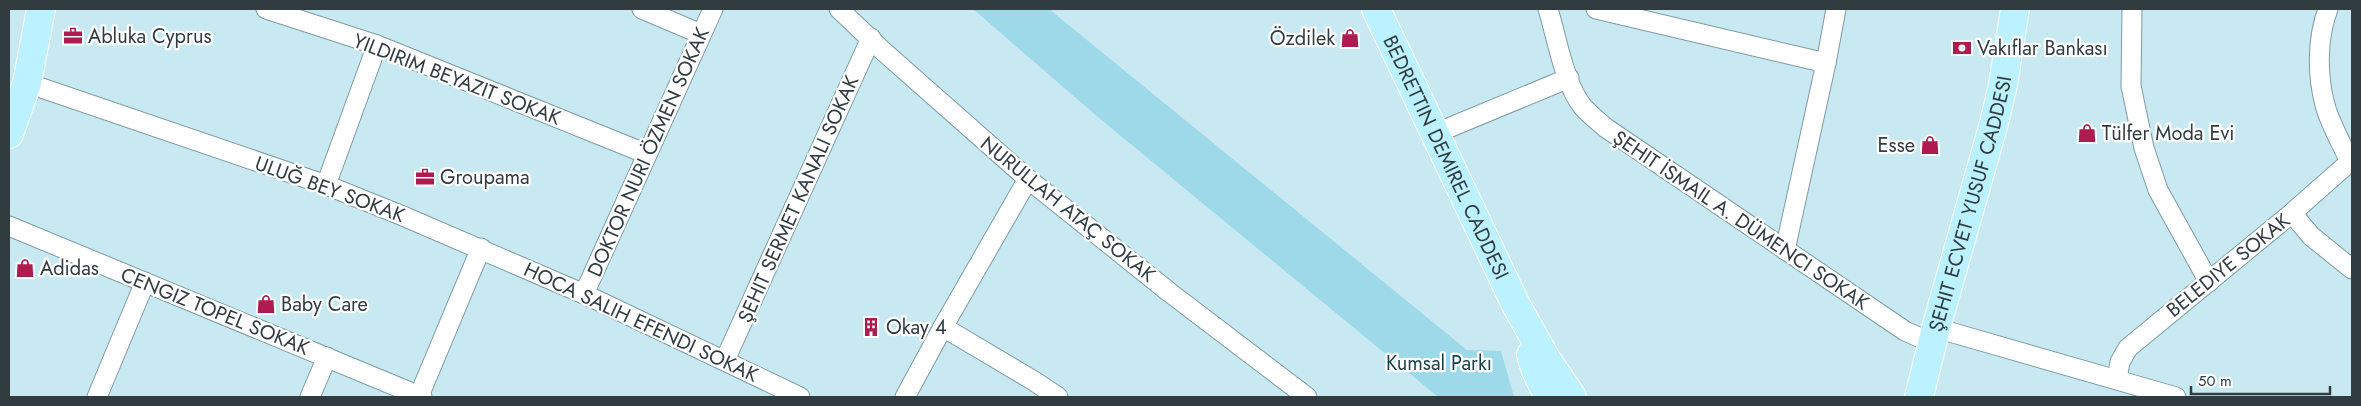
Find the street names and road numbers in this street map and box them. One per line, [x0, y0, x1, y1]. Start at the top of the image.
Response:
street label: DOKTOR NURI ÖZMEN SOKAK [580, 22, 717, 281]
street label: YILDIRIM BEYAZIT SOKAK [349, 26, 565, 133]
street label: BEDRETTIN DEMIREL CADDESI [1375, 30, 1516, 284]
street label: ŞEHIT SERMET KANALI SOKAK [731, 70, 866, 327]
street label: ŞEHIT ECVET YUSUF CADDESI [1922, 74, 2019, 335]
street label: ŞEHIT İSMAIL A. DÜMENCI SOKAK [1607, 124, 1875, 318]
street label: NURULLAH ATAÇ SOKAK [974, 130, 1162, 290]
street label: ULUĞ BEY SOKAK [251, 149, 409, 230]
street label: BELEDIYE SOKAK [2160, 206, 2297, 324]
street label: HOCA SALIH EFENDI SOKAK [519, 255, 763, 390]
street label: CENGIZ TOPEL SOKAK [116, 260, 314, 363]

